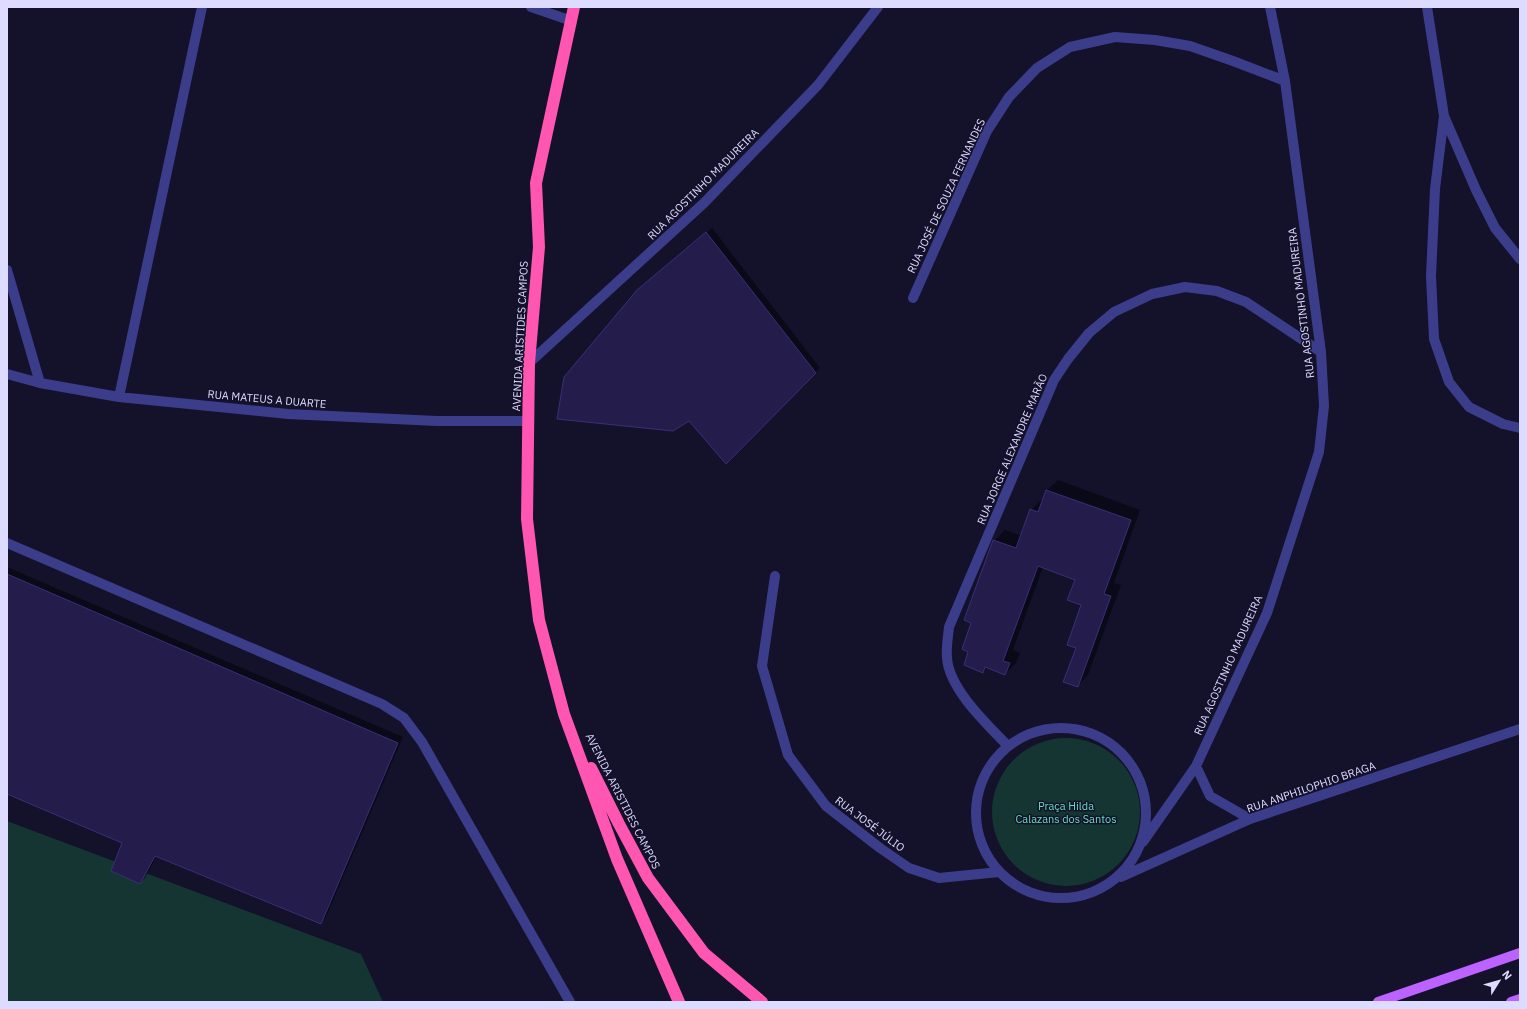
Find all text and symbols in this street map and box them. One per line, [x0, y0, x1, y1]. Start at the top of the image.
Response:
street label: RUA JOSÉ DE SOUZA FERNANDES [904, 116, 988, 276]
street label: RUA AGOSTINHO MADUREIRA [644, 125, 762, 243]
street label: RUA AGOSTINHO MADUREIRA [1285, 227, 1317, 379]
street label: AVENIDA ARISTIDES CAMPOS [509, 260, 531, 412]
street label: RUA JORGE ALEXANDRE MARÃO [974, 371, 1050, 527]
street label: RUA MATEUS A DUARTE [207, 387, 327, 411]
street label: RUA AGOSTINHO MADUREIRA [1191, 593, 1265, 737]
street label: AVENIDA ARISTIDES CAMPOS [583, 731, 663, 871]
street label: RUA ANPHILOPHIO BRAGA [1245, 758, 1377, 816]
street label: RUA JOSÉ JÚLIO [832, 793, 908, 855]
park label: Praça Hilda Calazans dos Santos [1015, 799, 1117, 826]
north arrow [1479, 961, 1519, 1001]
text: N [1499, 968, 1515, 982]

